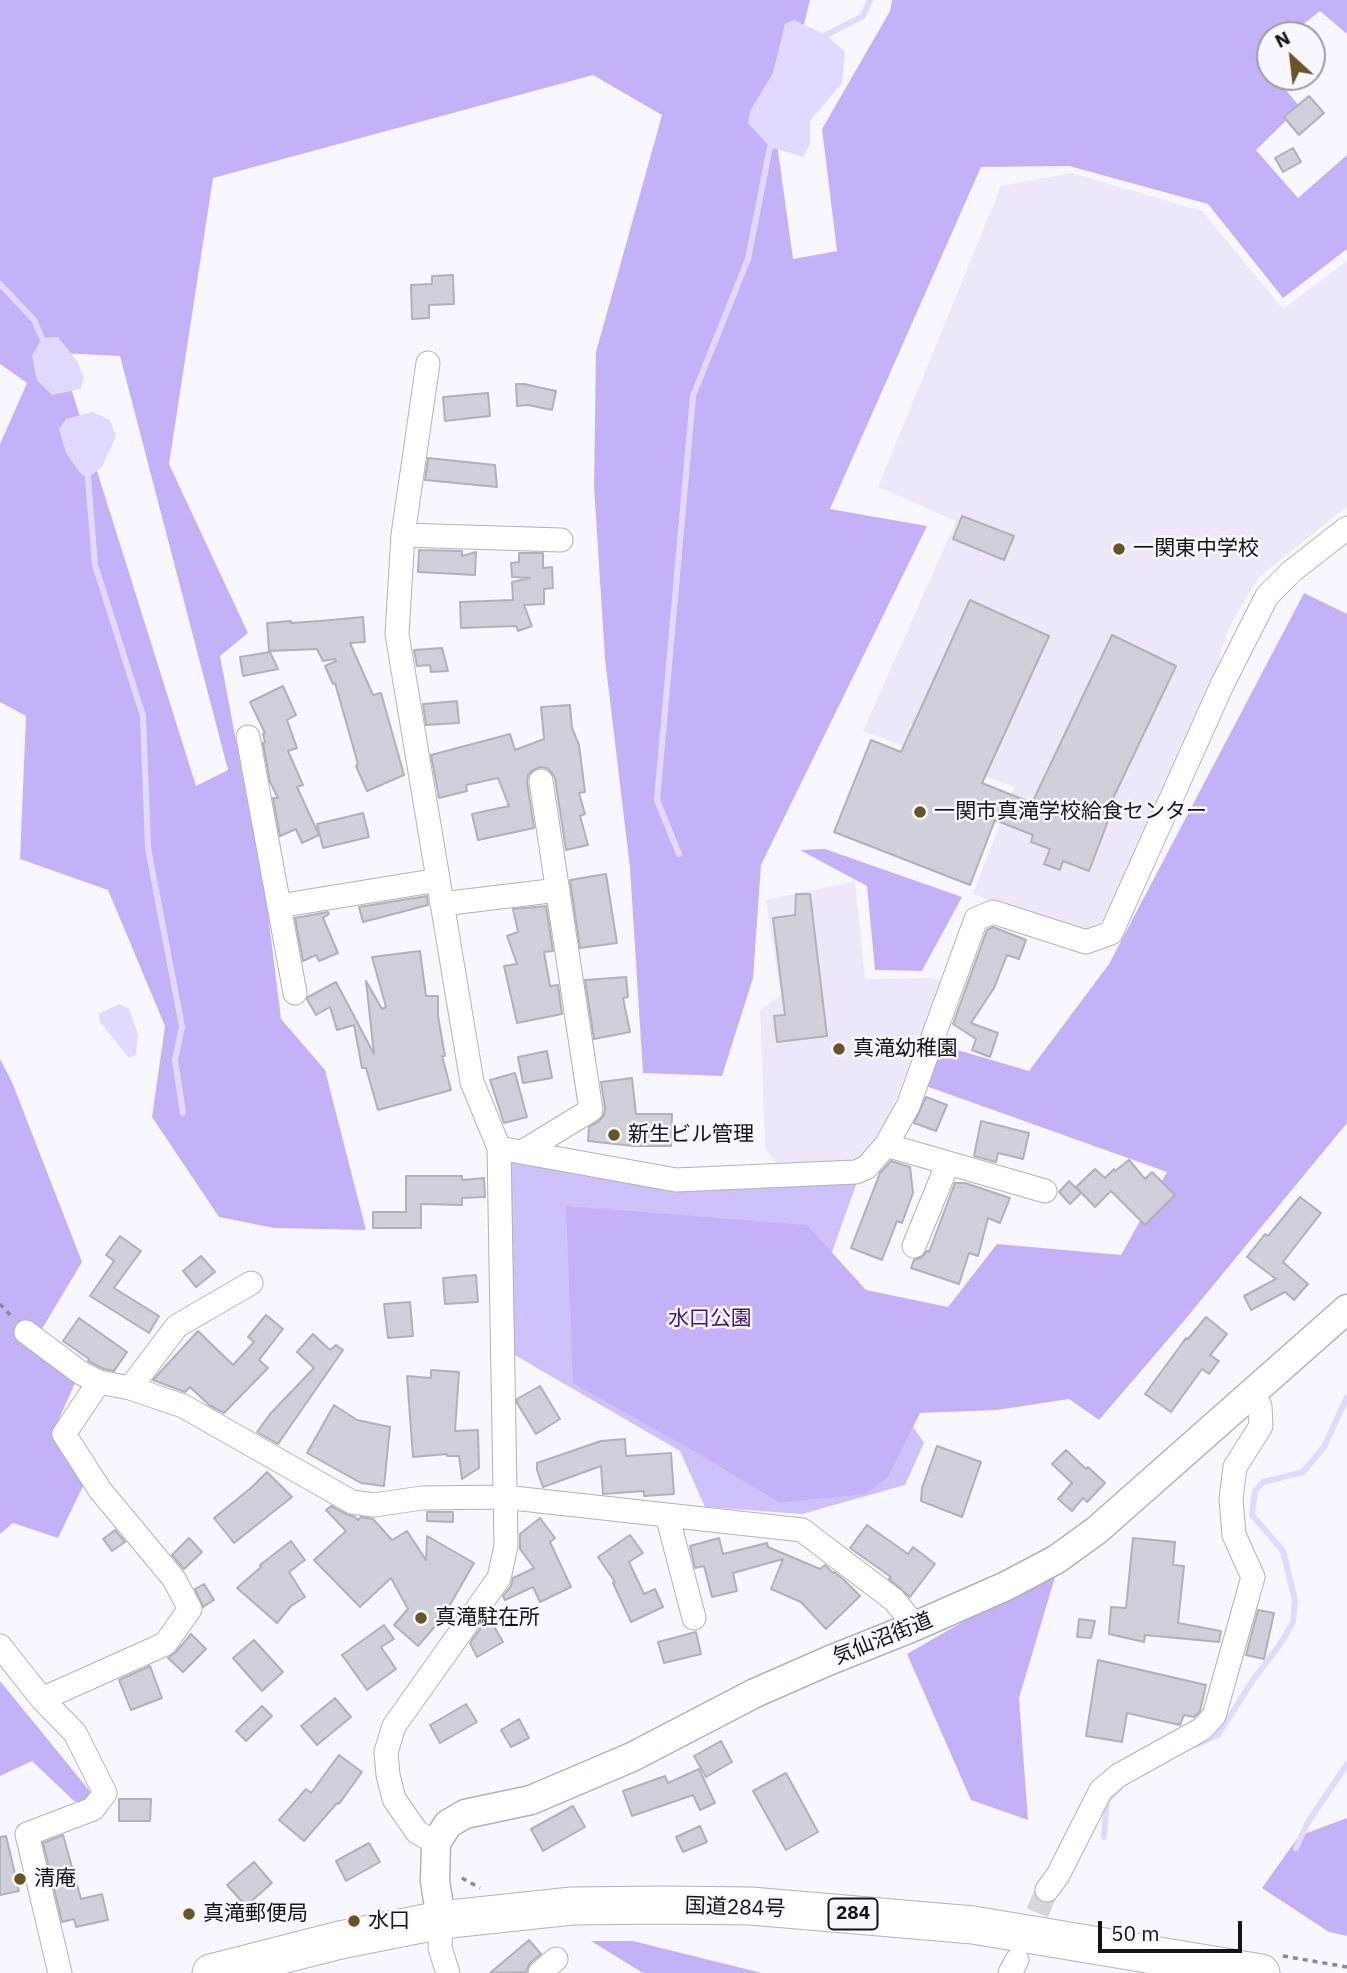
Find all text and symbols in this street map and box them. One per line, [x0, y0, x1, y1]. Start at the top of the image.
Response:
north arrow [1256, 21, 1326, 91]
text: N [1271, 25, 1294, 53]
place label: 一関東中学校 [1133, 536, 1259, 562]
marker: 一関東中学校 [1111, 541, 1127, 557]
place label: 一関市真滝学校給食センター [934, 799, 1207, 825]
marker: 一関市真滝学校給食センター [912, 804, 928, 820]
place label: 真滝幼稚園 [853, 1036, 958, 1062]
marker: 真滝幼稚園 [831, 1041, 847, 1057]
place label: 新生ビル管理 [628, 1122, 754, 1148]
marker: 新生ビル管理 [606, 1127, 622, 1143]
park label: 水口公園 [668, 1306, 752, 1332]
place label: 真滝駐在所 [435, 1605, 540, 1631]
street label: 気仙沼街道 [830, 1608, 936, 1670]
marker: 真滝駐在所 [413, 1610, 429, 1626]
place label: 清庵 [34, 1866, 76, 1892]
marker: 清庵 [12, 1871, 28, 1887]
street label: 国道284号 [684, 1894, 786, 1922]
road number: 284 [828, 1898, 878, 1930]
place label: 真滝郵便局 [203, 1901, 308, 1927]
marker: 真滝郵便局 [181, 1906, 197, 1922]
scale bar [1102, 1906, 1246, 1950]
place label: 水口 [368, 1908, 410, 1934]
marker: 水口 [346, 1913, 362, 1929]
text: 50 m [1111, 1919, 1160, 1947]

